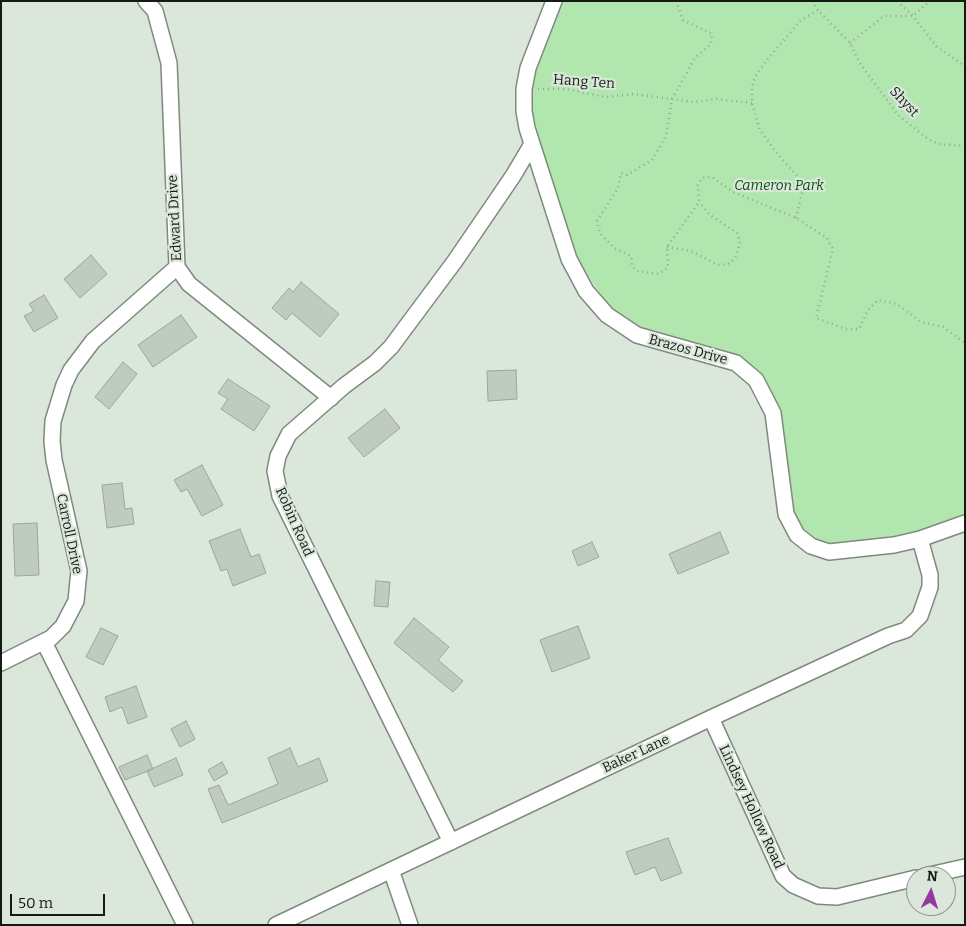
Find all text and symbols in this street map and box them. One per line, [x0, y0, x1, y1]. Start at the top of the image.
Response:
street label: Hang Ten [552, 71, 616, 93]
street label: Shyst [886, 83, 922, 121]
street label: Edward Drive [164, 174, 186, 262]
park label: Cameron Park [734, 178, 824, 194]
street label: Brazos Drive [647, 331, 729, 369]
street label: Robin Road [271, 485, 317, 559]
street label: Carroll Drive [52, 492, 86, 576]
street label: Baker Lane [600, 731, 672, 777]
street label: Lindsey Hollow Road [715, 742, 787, 872]
north arrow [906, 866, 956, 916]
text: N [926, 868, 938, 885]
scale bar [12, 884, 108, 916]
text: 50 m [18, 894, 53, 912]

